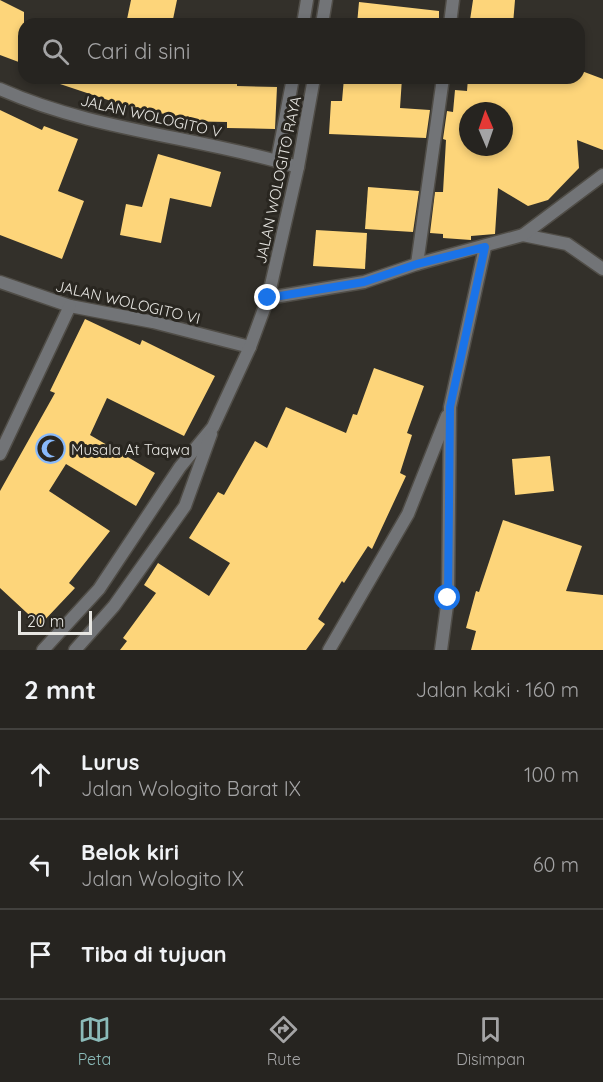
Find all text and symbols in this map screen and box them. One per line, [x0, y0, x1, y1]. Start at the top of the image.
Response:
search box [18, 18, 585, 84]
icon: search [39, 35, 72, 68]
text: Cari di sini [87, 37, 190, 65]
street label: JALAN WOLOGITO V [78, 90, 224, 142]
street label: JALAN WOLOGITO RAYA [251, 94, 305, 266]
north arrow [459, 102, 513, 156]
street label: JALAN WOLOGITO VI [54, 276, 202, 328]
route end [254, 284, 280, 310]
mosque icon: Musala At Taqwa [34, 433, 66, 465]
place label: Musala At Taqwa [71, 440, 190, 459]
route start [434, 584, 460, 610]
scale bar [18, 608, 92, 636]
text: 20 m [27, 611, 64, 631]
text: 2 mnt [24, 673, 96, 706]
text: Jalan kaki · 160 m [415, 677, 579, 702]
text: Lurus [81, 748, 139, 776]
icon: ahead [24, 758, 57, 791]
text: 100 m [524, 762, 579, 787]
text: Jalan Wologito Barat IX [81, 776, 301, 801]
text: Belok kiri [81, 838, 179, 866]
icon: left [24, 848, 57, 881]
text: 60 m [533, 852, 579, 877]
text: Jalan Wologito IX [81, 866, 244, 891]
icon: arrive [24, 938, 57, 971]
text: Tiba di tujuan [81, 940, 227, 968]
tab: Peta [78, 1013, 111, 1069]
tab: Rute [267, 1013, 301, 1069]
tab: Disimpan [456, 1013, 525, 1069]

